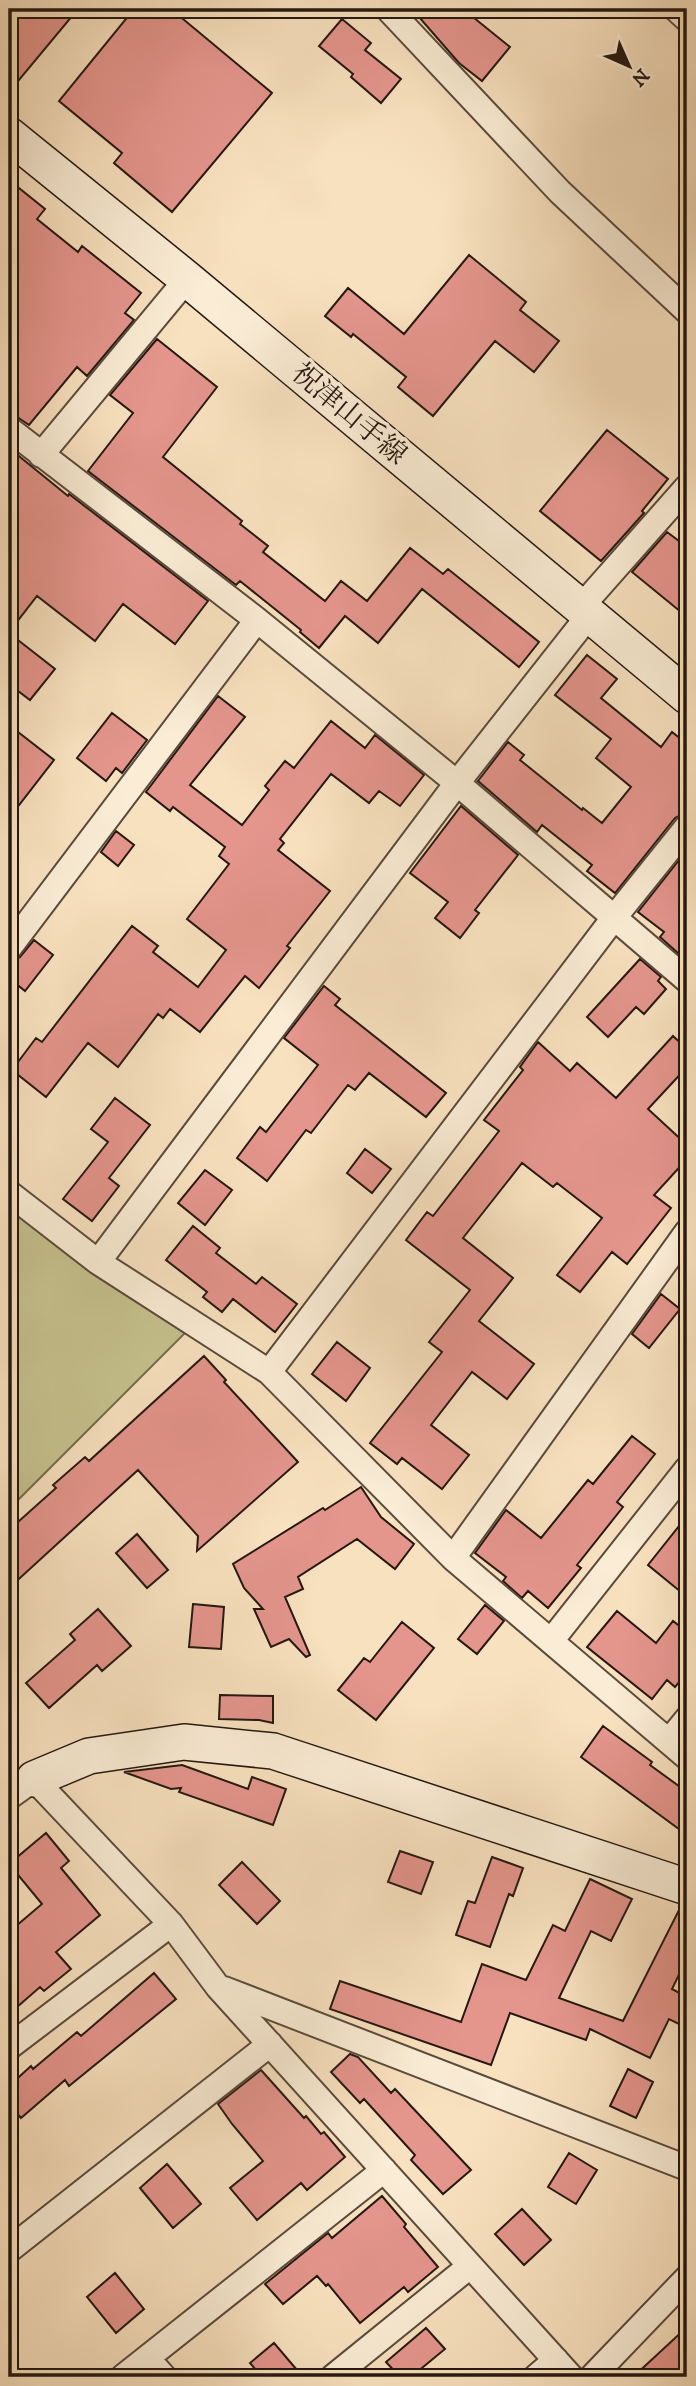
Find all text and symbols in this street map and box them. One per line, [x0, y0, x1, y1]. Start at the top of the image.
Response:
north arrow [594, 32, 664, 102]
text: N [626, 63, 654, 91]
street label: 祝津山手線 [284, 356, 414, 472]

